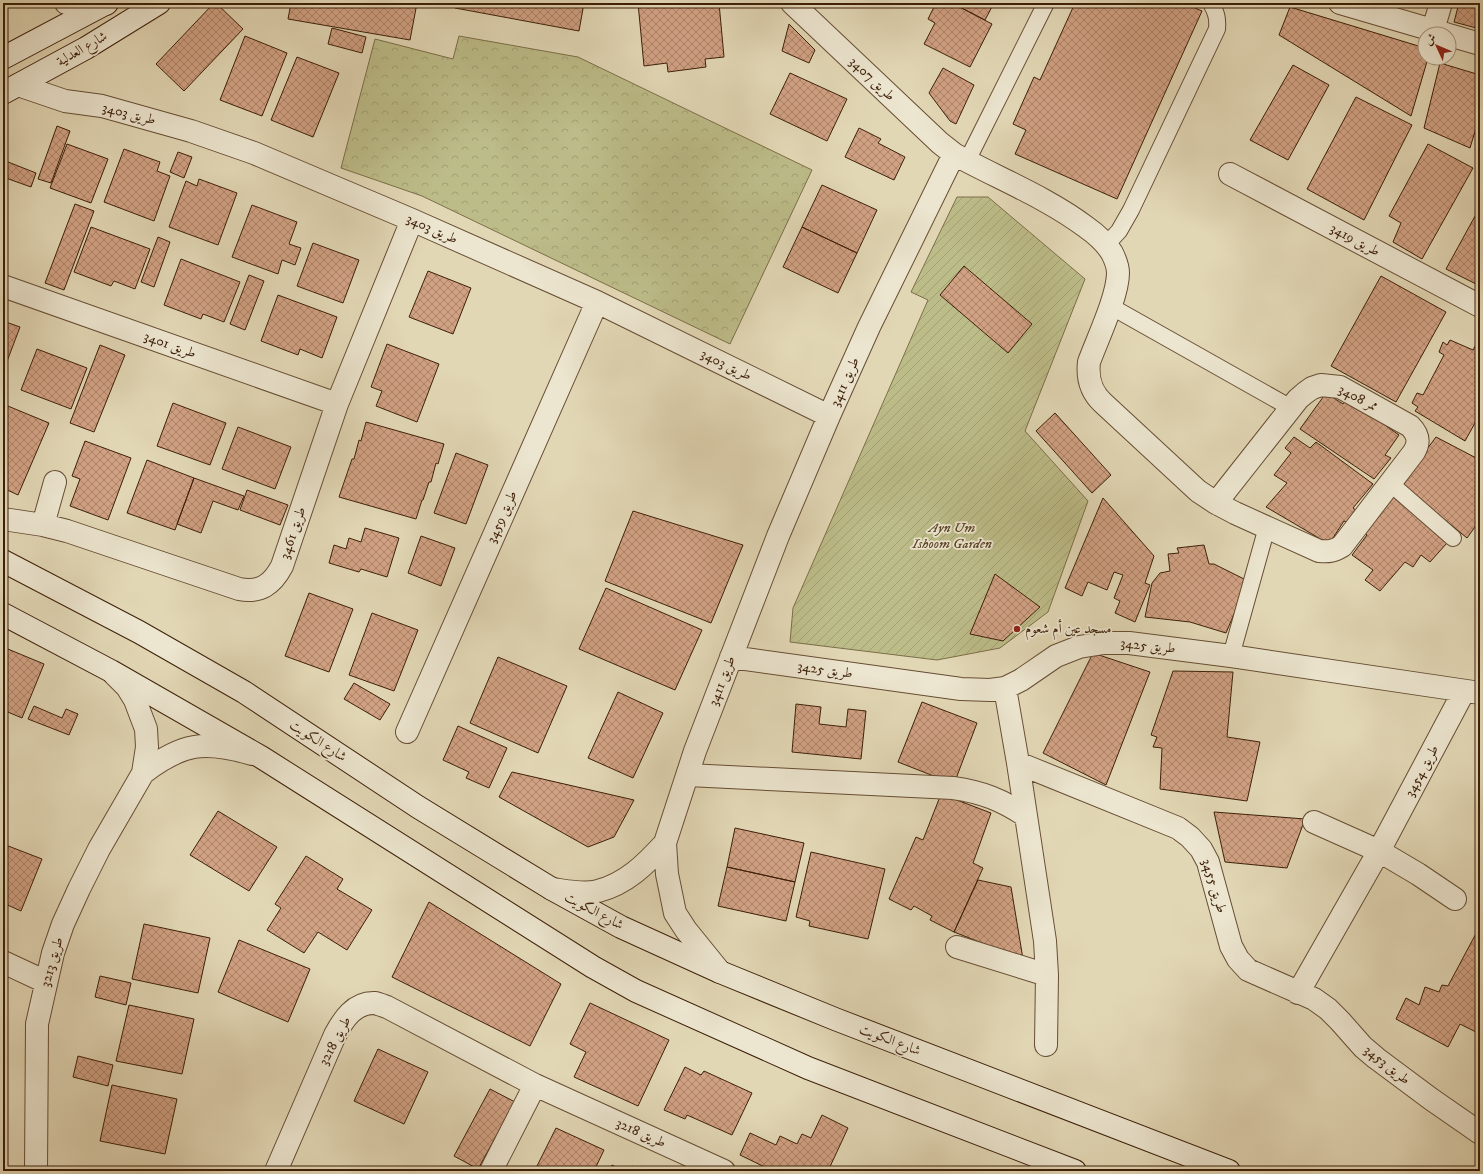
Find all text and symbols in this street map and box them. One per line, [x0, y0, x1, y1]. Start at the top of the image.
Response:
north arrow [1417, 26, 1457, 66]
street label: شارع العدلية [53, 27, 112, 72]
text: ش [1422, 31, 1439, 49]
street label: طريق 3407 [845, 53, 899, 105]
street label: طريق 3403 [100, 99, 158, 129]
street label: طريق 3403 [403, 210, 461, 248]
street label: طريق 3419 [1327, 219, 1383, 261]
street label: طريق 3401 [141, 327, 199, 363]
street label: طريق 3403 [697, 345, 755, 385]
street label: طريق 3411 [826, 354, 864, 409]
street label: ممر 3408 [1335, 380, 1381, 416]
street label: طريق 3459 [482, 488, 522, 546]
street label: طريق 3461 [276, 504, 310, 562]
park label: Ayn Um Ishoom Garden [911, 519, 992, 553]
place label: مسجد عين أم شعوم [1025, 618, 1111, 641]
marker: مسجد عين أم شعوم [1012, 624, 1022, 634]
street label: طريق 3425 [1119, 634, 1177, 658]
street label: طريق 3411 [704, 653, 740, 709]
street label: طريق 3425 [796, 657, 854, 683]
street label: شارع الكويت [285, 716, 350, 768]
street label: طريق 3454 [1401, 742, 1443, 800]
street label: طريق 3455 [1197, 857, 1231, 915]
street label: شارع الكويت [560, 888, 627, 936]
street label: طريق 3213 [36, 935, 68, 989]
street label: طريق 3218 [315, 1013, 355, 1069]
street label: شارع الكويت [856, 1020, 923, 1062]
street label: طريق 3453 [1360, 1041, 1414, 1089]
street label: طريق 3218 [613, 1114, 669, 1152]

